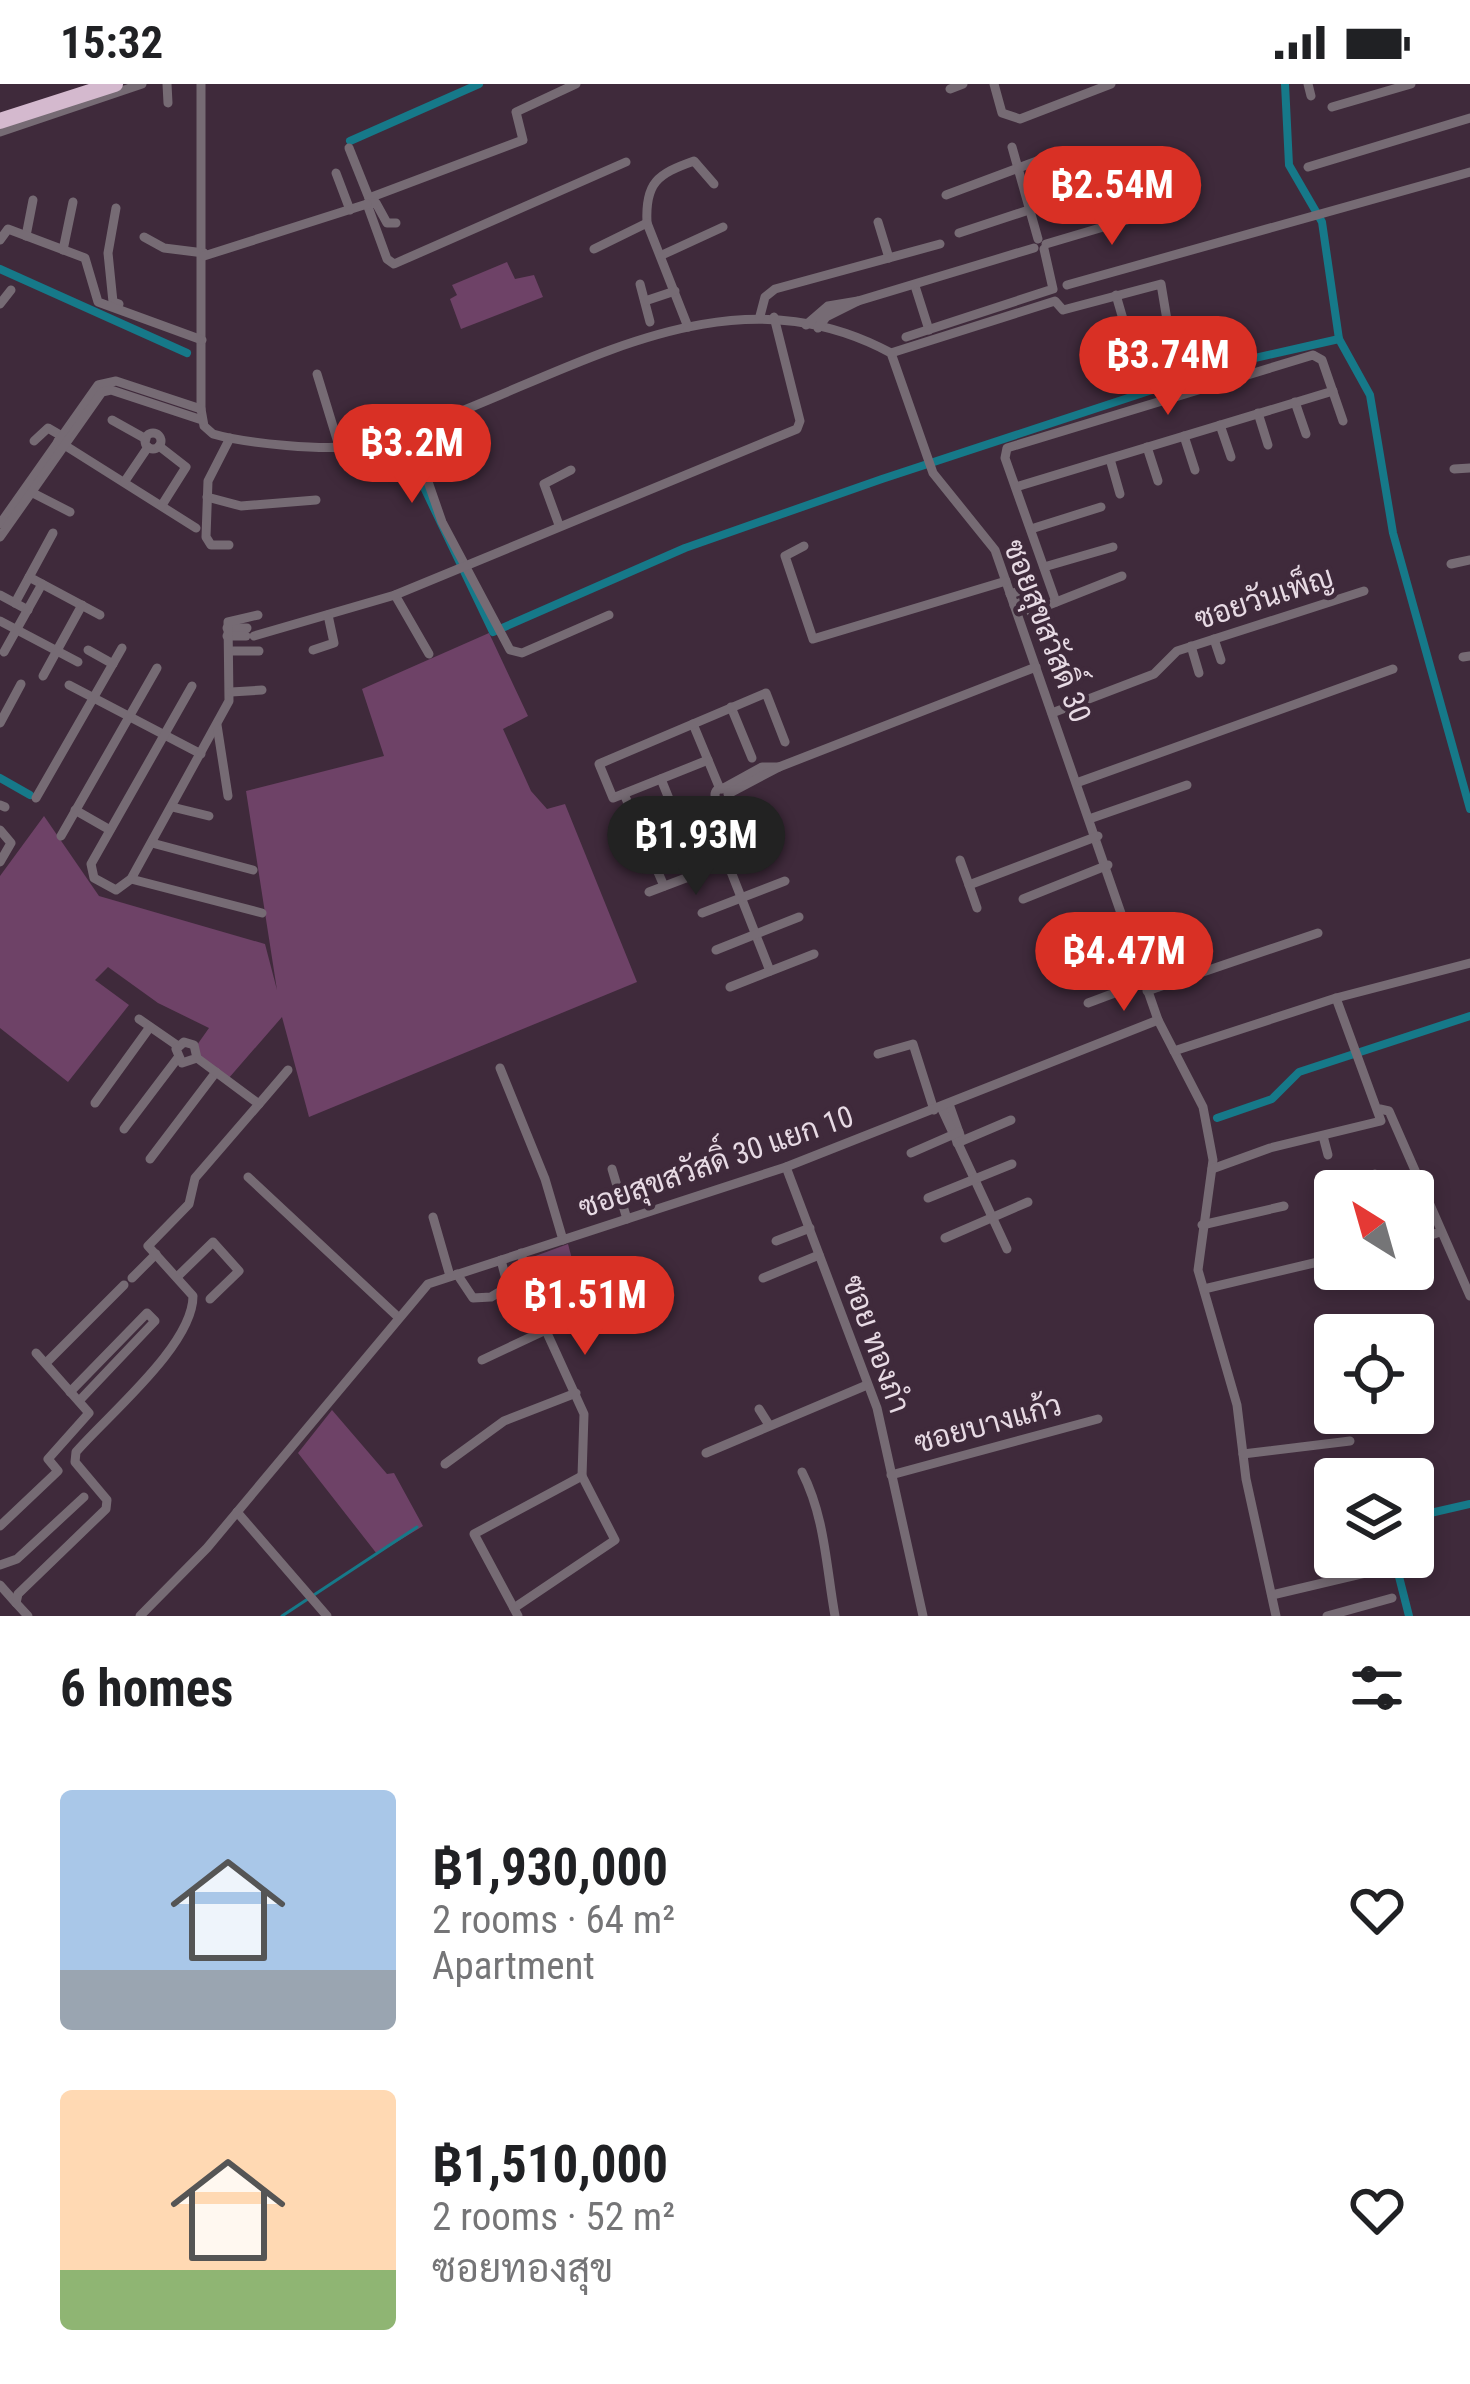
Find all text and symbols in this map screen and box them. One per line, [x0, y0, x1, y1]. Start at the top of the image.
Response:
text: 15:32 [60, 16, 163, 69]
pin: ฿2.54M [1014, 146, 1210, 248]
text: ฿2.54M [1050, 162, 1174, 208]
pin: ฿3.74M [1070, 316, 1266, 418]
text: ฿3.74M [1106, 332, 1230, 378]
pin: ฿3.2M [328, 404, 496, 506]
text: ฿3.2M [360, 420, 464, 466]
street label: ซอยสุขสวัสดิ์ 30 [993, 531, 1106, 729]
street label: ซอยวันเพ็ญ [1189, 555, 1338, 637]
pin: ฿1.93M [598, 796, 794, 898]
text: ฿1.93M [634, 812, 758, 858]
pin: ฿4.47M [1026, 912, 1222, 1014]
text: ฿4.47M [1062, 928, 1186, 974]
street label: ซอยสุขสวัสดิ์ 30 แยก 10 [571, 1090, 859, 1229]
north arrow [1314, 1170, 1434, 1290]
map controls [1314, 1170, 1434, 1578]
pin: ฿1.51M [487, 1256, 683, 1358]
street label: ซอย ทองภํา [835, 1270, 918, 1418]
text: ฿1.51M [523, 1272, 647, 1318]
button: locate [1314, 1314, 1434, 1434]
street label: ซอยบางแก้ว [910, 1384, 1065, 1460]
button: layers [1314, 1458, 1434, 1578]
icon: filters [1344, 1655, 1410, 1721]
text: 6 homes [60, 1659, 233, 1718]
icon: home [156, 1838, 300, 1982]
text: ฿1,930,000 [432, 1838, 668, 1897]
icon: heart [1344, 1877, 1410, 1943]
text: 2 rooms · 64 m² [432, 1897, 675, 1943]
text: Apartment [432, 1943, 595, 1989]
text: ฿1,510,000 [432, 2135, 668, 2194]
icon: home [156, 2138, 300, 2282]
icon: heart [1344, 2177, 1410, 2243]
text: 2 rooms · 52 m² [432, 2194, 675, 2240]
text: ซอยทองสุข [432, 2246, 613, 2292]

